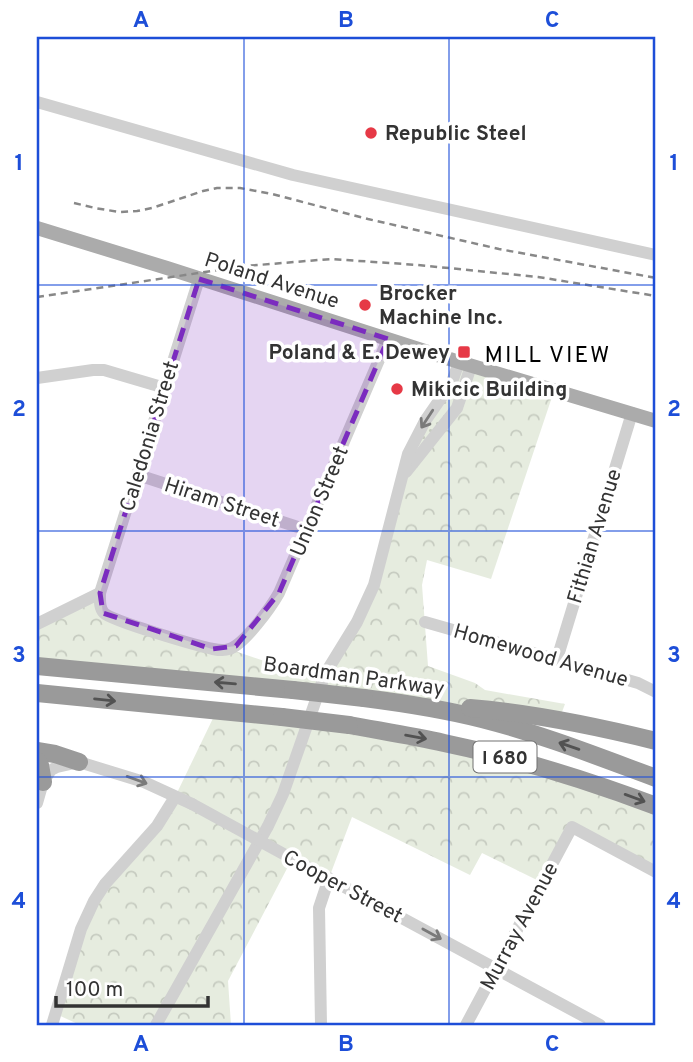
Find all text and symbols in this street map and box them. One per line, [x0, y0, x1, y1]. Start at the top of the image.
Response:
text: A [133, 7, 149, 36]
text: B [338, 7, 354, 36]
text: C [545, 7, 559, 36]
place label: Republic Steel [385, 121, 527, 148]
marker: Republic Steel [363, 125, 379, 141]
text: 1 [14, 150, 24, 179]
text: 1 [669, 150, 679, 179]
street label: Poland Avenue [201, 247, 342, 316]
place label: Brocker Machine Inc. [379, 281, 503, 332]
marker: Brocker Machine Inc. [357, 297, 373, 313]
place label: Poland & E. Dewey [268, 340, 450, 367]
district label: MILL VIEW [485, 342, 611, 371]
marker: Poland & E. Dewey [456, 344, 472, 360]
street label: Caledonia Street [115, 358, 186, 515]
place label: Mikicic Building [411, 377, 567, 404]
marker: Mikicic Building [389, 381, 405, 397]
text: 2 [12, 396, 26, 425]
text: 2 [667, 396, 681, 425]
one-way arrow [420, 408, 434, 428]
street label: Union Street [285, 442, 356, 561]
street label: Fithian Avenue [562, 466, 629, 607]
street label: Hiram Street [160, 472, 283, 535]
street label: Homewood Avenue [450, 619, 631, 694]
text: 3 [12, 642, 26, 671]
text: 3 [667, 642, 681, 671]
street label: Boardman Parkway [261, 651, 446, 704]
one-way arrow [214, 676, 237, 689]
one-way arrow [93, 693, 115, 706]
one-way arrow [404, 731, 427, 745]
one-way arrow [558, 739, 580, 752]
road number: I 680 [474, 742, 536, 772]
one-way arrow [125, 775, 147, 787]
one-way arrow [624, 793, 645, 805]
street label: Cooper Street [278, 844, 407, 930]
street label: Murray Avenue [475, 858, 565, 995]
text: 4 [12, 888, 26, 917]
text: 4 [667, 888, 681, 917]
one-way arrow [421, 928, 442, 941]
scale bar [56, 964, 208, 1008]
text: 100 m [66, 977, 123, 1004]
text: A [133, 1031, 149, 1060]
text: B [338, 1031, 354, 1060]
text: C [545, 1031, 559, 1060]

